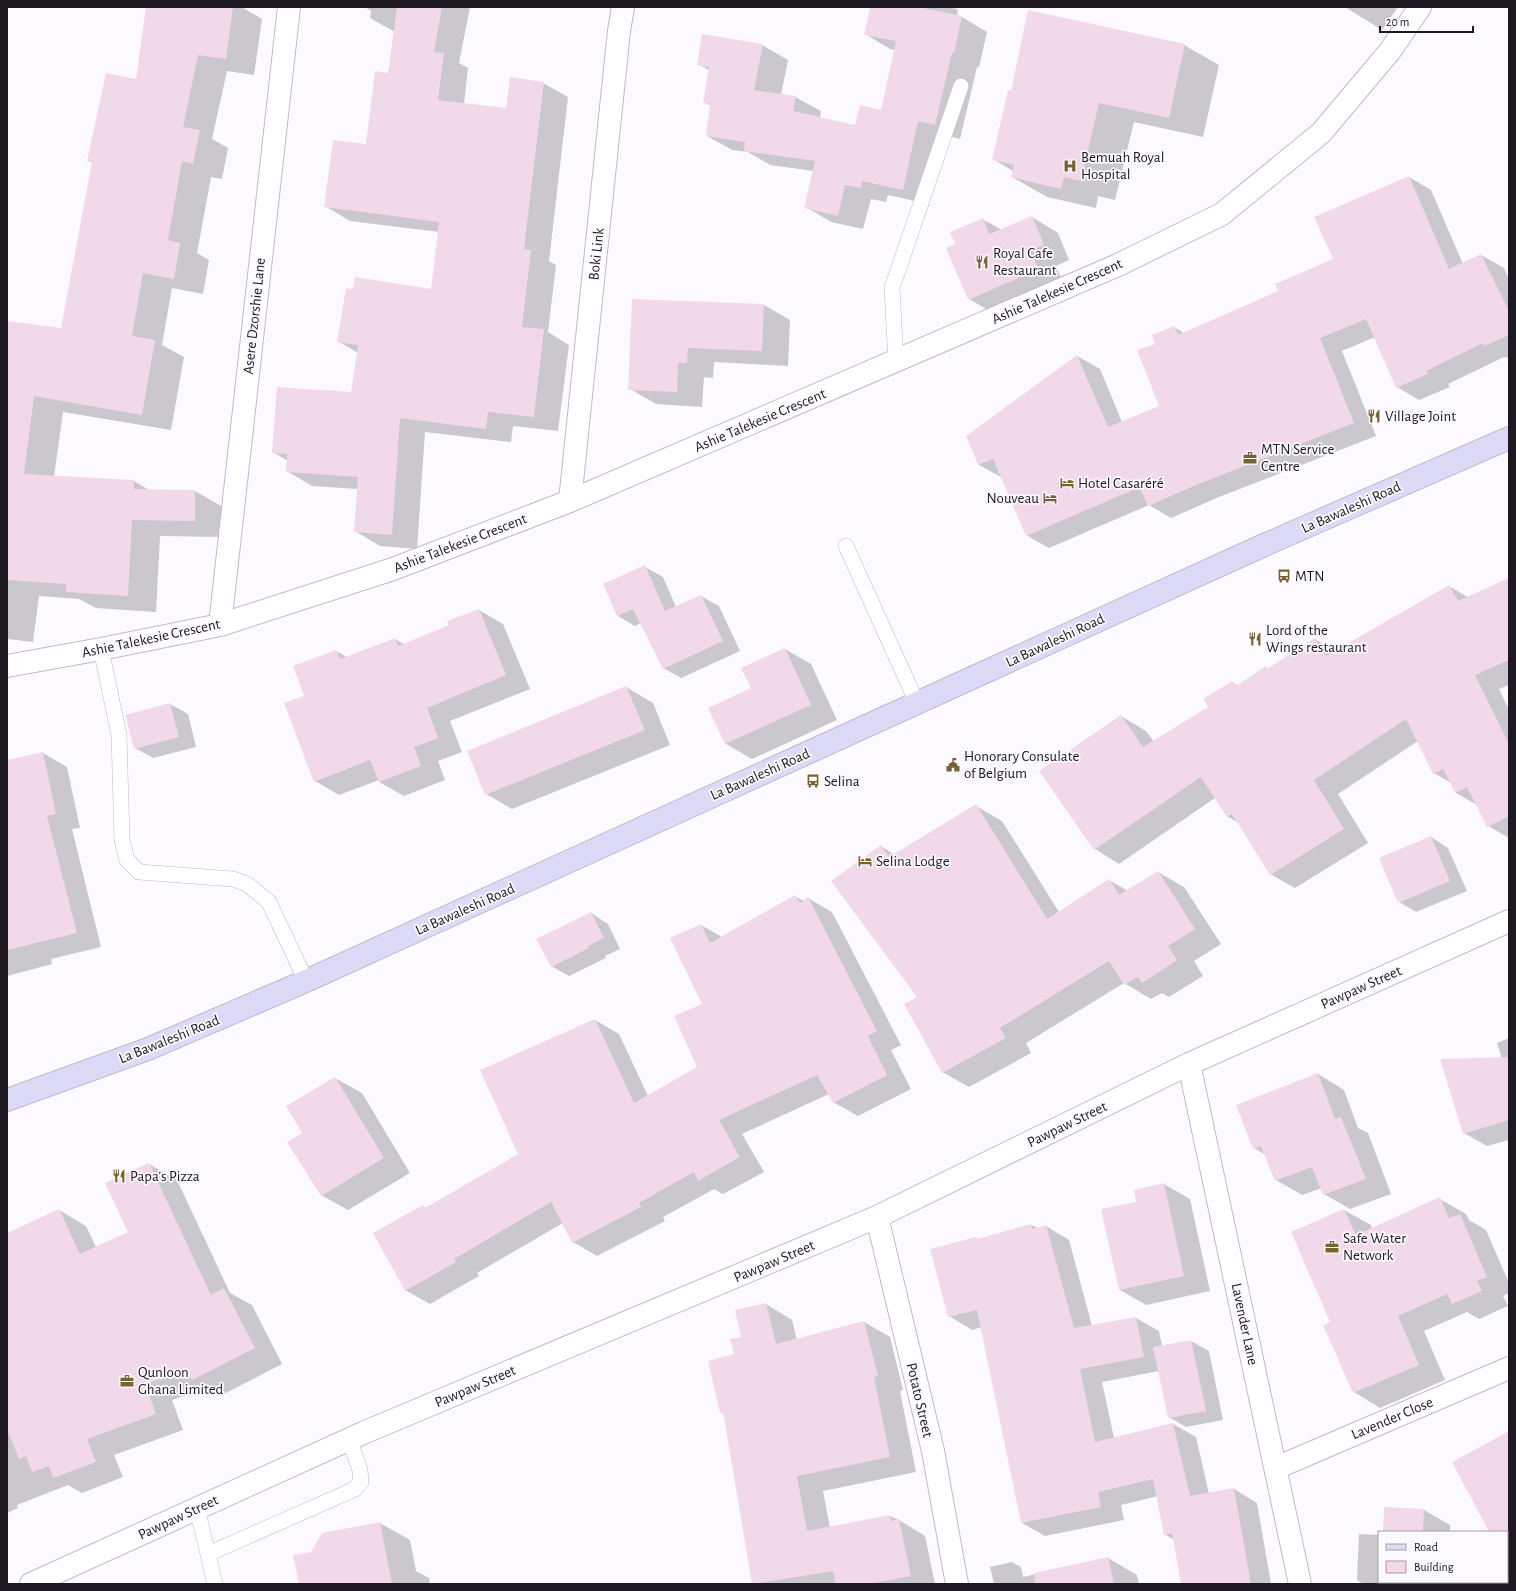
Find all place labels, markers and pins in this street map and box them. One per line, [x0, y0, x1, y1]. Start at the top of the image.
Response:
place label: Bemuah Royal Hospital [1081, 150, 1164, 182]
hospital icon: Bemuah Royal Hospital [1062, 158, 1078, 174]
place label: Royal Cafe Restaurant [993, 246, 1057, 278]
restaurant icon: Royal Cafe Restaurant [974, 254, 990, 270]
restaurant icon: Village Joint [1366, 408, 1382, 424]
place label: Village Joint [1385, 409, 1456, 424]
place label: MTN Service Centre [1261, 442, 1334, 474]
office icon: MTN Service Centre [1242, 450, 1258, 466]
hotel icon: Hotel Casaréré [1059, 475, 1075, 491]
place label: Hotel Casaréré [1078, 476, 1164, 491]
hotel icon: Nouveau [1042, 490, 1058, 506]
place label: Nouveau [987, 491, 1039, 506]
bus stop icon: MTN [1276, 568, 1292, 584]
place label: MTN [1295, 569, 1324, 584]
place label: Lord of the Wings restaurant [1266, 623, 1367, 655]
restaurant icon: Lord of the Wings restaurant [1247, 631, 1263, 647]
place label: Honorary Consulate of Belgium [964, 749, 1079, 781]
public building icon: Honorary Consulate of Belgium [945, 757, 961, 773]
bus stop icon: Selina [805, 773, 821, 789]
place label: Selina [824, 774, 860, 789]
hotel icon: Selina Lodge [857, 853, 873, 869]
place label: Selina Lodge [876, 854, 950, 869]
restaurant icon: Papa's Pizza [111, 1168, 127, 1184]
place label: Papa's Pizza [130, 1169, 200, 1184]
place label: Safe Water Network [1343, 1231, 1406, 1263]
office icon: Safe Water Network [1324, 1239, 1340, 1255]
place label: Qunloon Ghana Limited [138, 1365, 224, 1397]
office icon: Qunloon Ghana Limited [119, 1373, 135, 1389]

